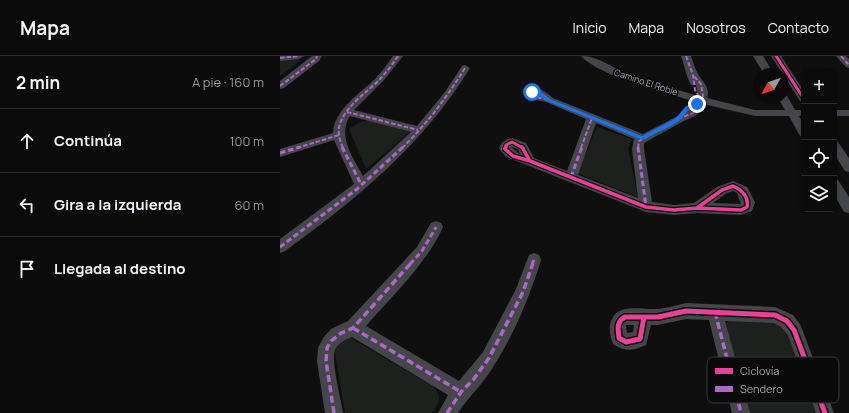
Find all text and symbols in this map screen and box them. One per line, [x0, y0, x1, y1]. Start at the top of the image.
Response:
text: Mapa [20, 15, 70, 41]
text: Inicio [573, 18, 607, 37]
text: Mapa [629, 18, 664, 37]
text: Nosotros [686, 18, 746, 37]
text: Contacto [768, 18, 829, 37]
street label: Camino El Roble [612, 66, 680, 98]
north arrow [753, 68, 789, 104]
map controls [801, 68, 837, 212]
button: + [801, 68, 837, 104]
text: 2 min [16, 71, 60, 94]
text: A pie · 160 m [192, 73, 264, 91]
route start [523, 83, 541, 101]
route end [688, 95, 706, 113]
button: − [801, 104, 837, 140]
icon: ahead [16, 130, 38, 152]
text: Continúa [54, 130, 122, 151]
text: 100 m [229, 132, 264, 150]
button: locate [801, 140, 837, 176]
button: layers [801, 176, 837, 212]
icon: left [16, 194, 38, 216]
text: Gira a la izquierda [54, 194, 181, 215]
text: 60 m [234, 196, 264, 214]
icon: arrive [16, 258, 38, 280]
text: Llegada al destino [54, 258, 186, 279]
legend [707, 357, 839, 403]
text: Ciclovía [740, 363, 780, 378]
text: Sendero [740, 381, 783, 396]

